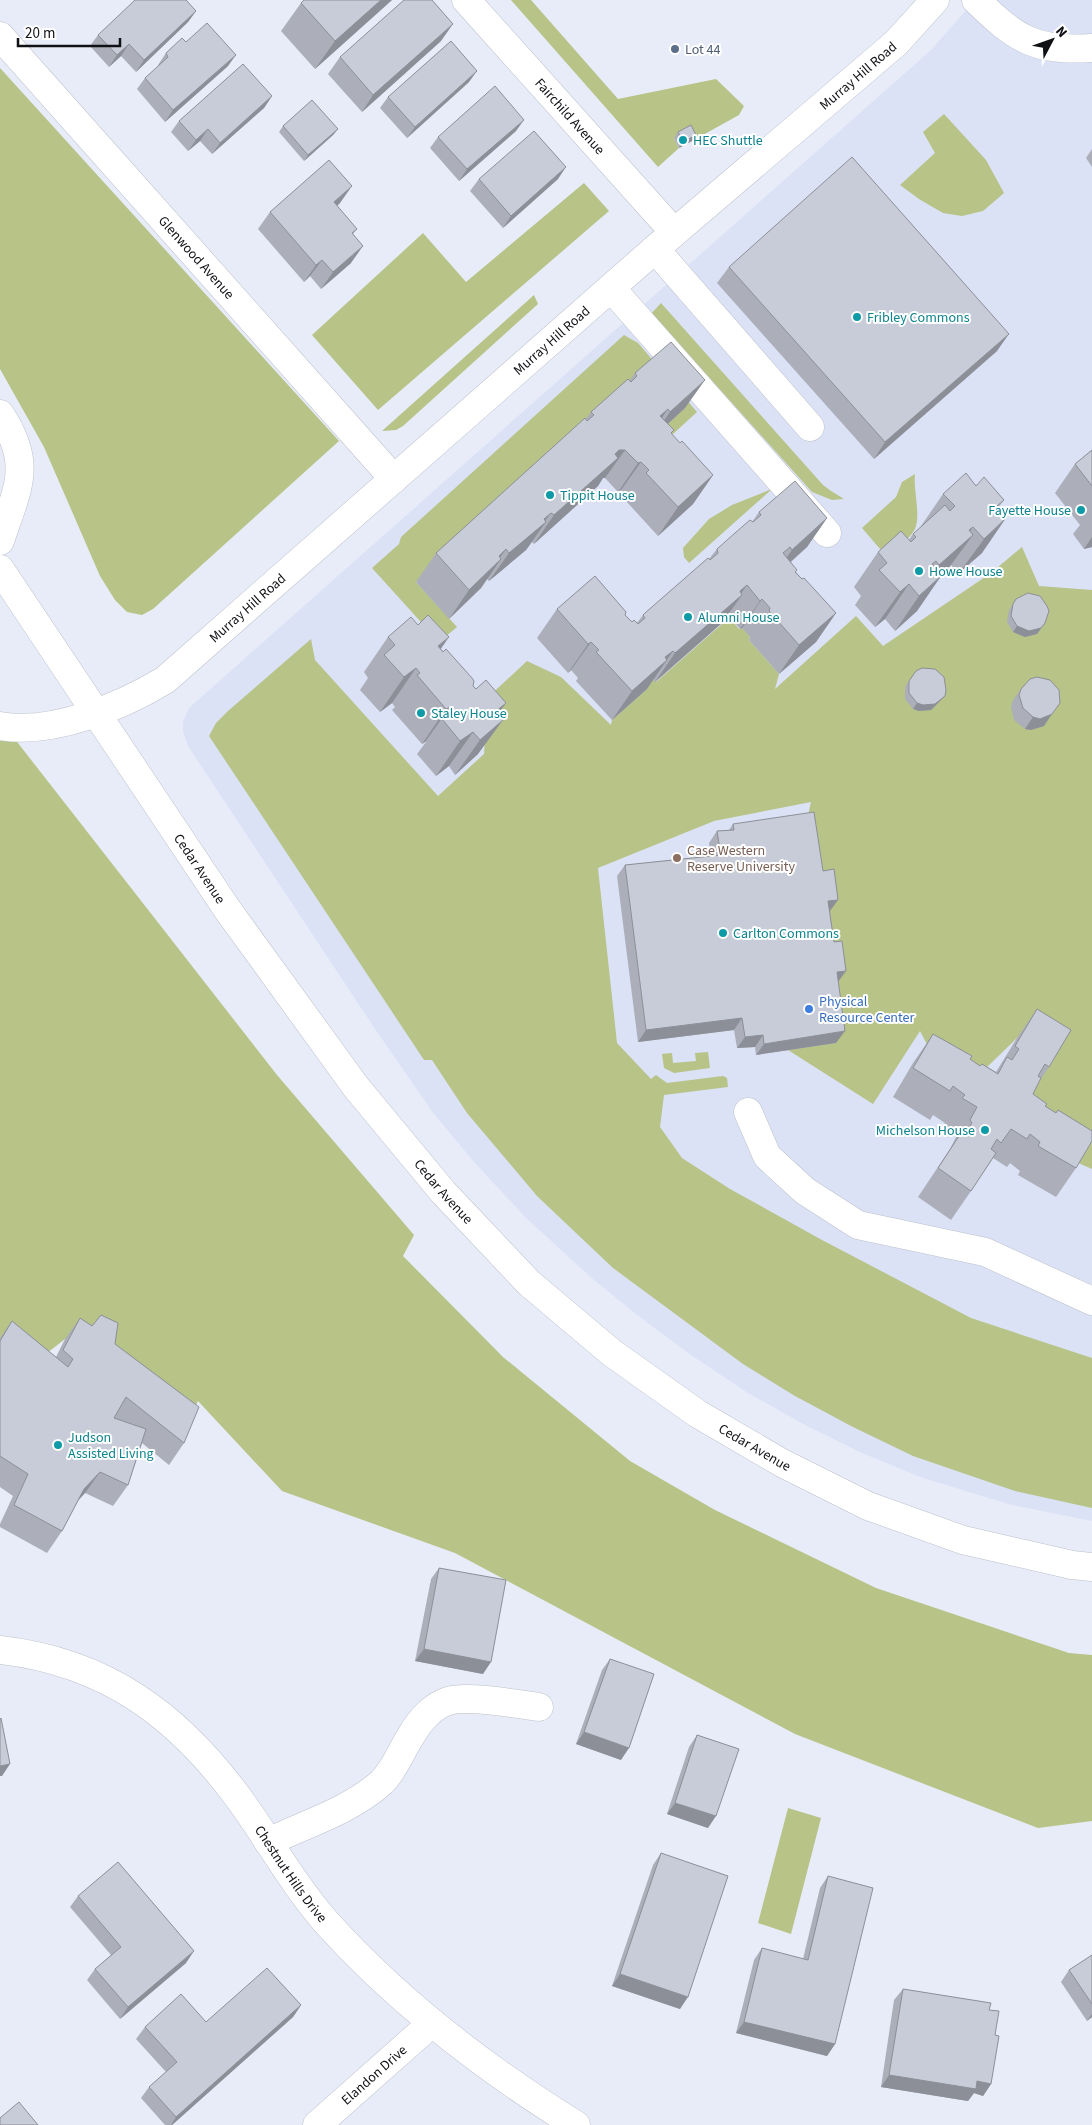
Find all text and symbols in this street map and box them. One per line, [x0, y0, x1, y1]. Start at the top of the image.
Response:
scale bar [18, 15, 120, 47]
north arrow [1027, 15, 1077, 65]
text: N [1050, 22, 1072, 42]
text: 20 m [25, 23, 55, 44]
street label: Murray Hill Road [816, 37, 902, 115]
place label: Lot 44 [685, 40, 720, 60]
marker: Lot 44 [669, 43, 681, 55]
street label: Fairchild Avenue [530, 74, 609, 159]
place label: HEC Shuttle [693, 131, 763, 151]
marker: HEC Shuttle [677, 134, 689, 146]
street label: Glenwood Avenue [153, 212, 239, 304]
street label: Murray Hill Road [509, 302, 595, 380]
place label: Fribley Commons [867, 308, 970, 328]
marker: Fribley Commons [851, 311, 863, 323]
place label: Tippit House [560, 486, 635, 506]
marker: Tippit House [544, 489, 556, 501]
place label: Fayette House [988, 501, 1071, 521]
marker: Fayette House [1075, 504, 1087, 516]
place label: Howe House [929, 562, 1003, 582]
marker: Howe House [913, 565, 925, 577]
street label: Murray Hill Road [205, 569, 291, 648]
place label: Alumni House [698, 608, 779, 628]
marker: Alumni House [682, 611, 694, 623]
place label: Staley House [431, 704, 507, 724]
marker: Staley House [415, 707, 427, 719]
street label: Cedar Avenue [168, 830, 230, 908]
place label: Case Western Reserve University [687, 841, 795, 877]
marker: Case Western Reserve University [671, 852, 683, 864]
place label: Carlton Commons [733, 924, 839, 944]
marker: Carlton Commons [717, 927, 729, 939]
place label: Physical Resource Center [819, 992, 914, 1028]
marker: Physical Resource Center [803, 1003, 815, 1015]
place label: Michelson House [876, 1121, 975, 1141]
marker: Michelson House [979, 1124, 991, 1136]
street label: Cedar Avenue [409, 1155, 477, 1229]
street label: Cedar Avenue [714, 1419, 794, 1477]
place label: Judson Assisted Living [68, 1428, 154, 1464]
marker: Judson Assisted Living [52, 1439, 64, 1451]
street label: Chestnut Hills Drive [249, 1822, 331, 1927]
street label: Elandon Drive [337, 2041, 412, 2110]

